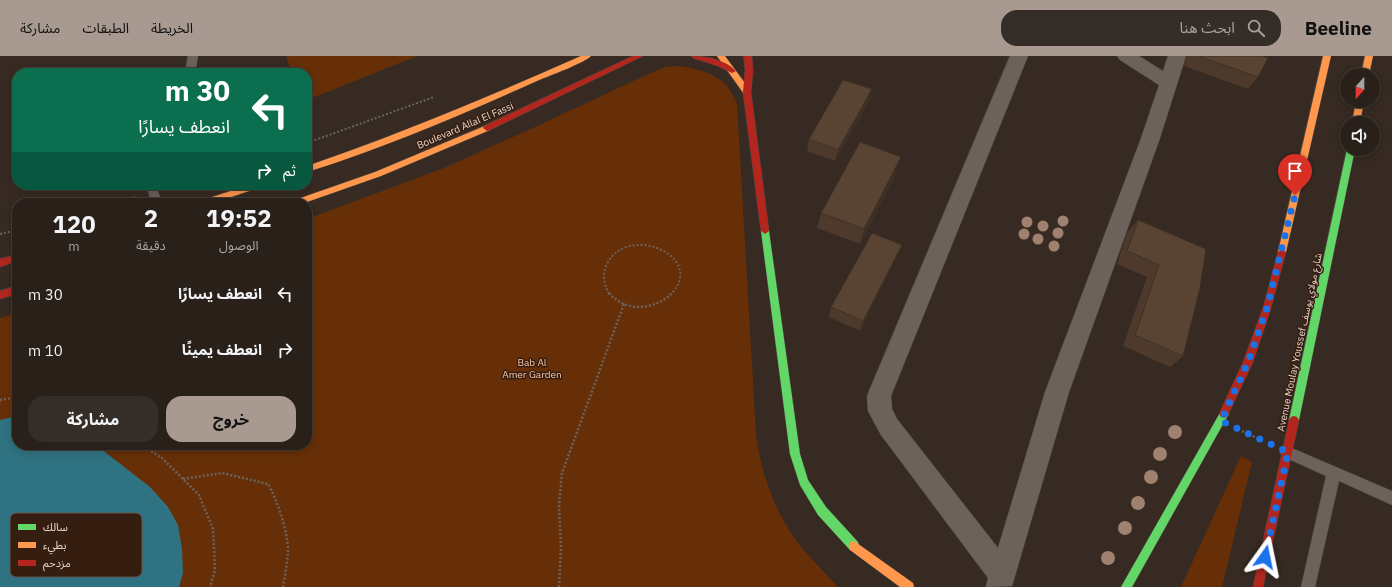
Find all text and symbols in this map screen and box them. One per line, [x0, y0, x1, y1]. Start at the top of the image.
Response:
search box [1001, 10, 1281, 46]
text: Beeline [1305, 16, 1372, 40]
icon: search [1245, 17, 1267, 39]
text: ابحث هنا [1180, 18, 1235, 37]
text: مشاركة [20, 19, 60, 37]
text: الطبقات [82, 19, 129, 37]
text: الخريطة [151, 19, 193, 37]
north arrow [1340, 68, 1380, 108]
map controls [1340, 68, 1380, 156]
text: 30 m [165, 72, 230, 109]
icon: left [244, 84, 296, 136]
street label: Boulevard Allal El Fassi [415, 99, 515, 152]
text: انعطف يسارًا [138, 115, 230, 138]
button: sound [1340, 116, 1380, 156]
pin [1278, 154, 1312, 195]
icon: right [253, 160, 275, 182]
icon: arrive [1284, 160, 1306, 182]
text: ثم [283, 161, 296, 180]
text: 2 [144, 202, 158, 234]
text: 19:52 [206, 202, 272, 234]
text: 120 [52, 208, 96, 240]
text: دقيقة [136, 237, 166, 254]
text: الوصول [219, 237, 259, 254]
text: m [68, 238, 80, 255]
street label: Avenue Moulay Youssef شارع مولاي يوسف [1274, 252, 1326, 433]
icon: left [274, 283, 296, 305]
text: انعطف يسارًا [178, 284, 262, 303]
text: 30 m [28, 285, 63, 304]
icon: right [274, 339, 296, 361]
text: انعطف يمينًا [182, 340, 262, 359]
text: 10 m [28, 341, 63, 360]
park label: Bab Al Amer Garden [502, 356, 562, 381]
button: مشاركة [28, 396, 158, 442]
button: خروج [166, 396, 296, 442]
legend [10, 513, 142, 577]
text: سالك [43, 520, 68, 534]
position arrow [1244, 536, 1286, 578]
text: بطيء [43, 538, 66, 555]
text: مزدحم [43, 556, 71, 572]

